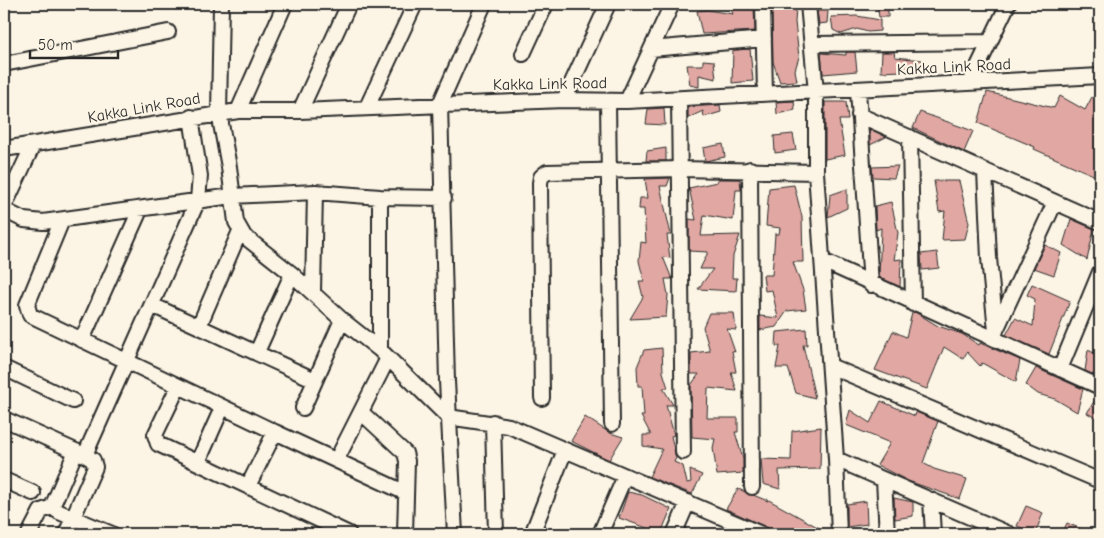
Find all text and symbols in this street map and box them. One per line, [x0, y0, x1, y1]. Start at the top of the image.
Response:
scale bar [30, 28, 118, 60]
text: 50 m [38, 36, 73, 54]
street label: Kakka Link Road [897, 55, 1011, 79]
street label: Kakka Link Road [493, 74, 607, 94]
street label: Kakka Link Road [86, 89, 202, 127]

